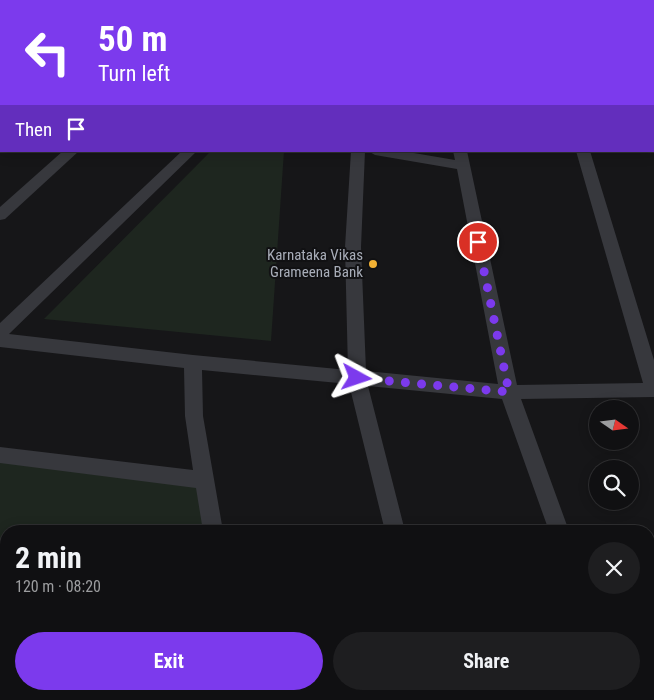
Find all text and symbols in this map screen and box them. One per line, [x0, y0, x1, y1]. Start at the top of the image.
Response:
text: 50 m [98, 19, 167, 60]
icon: left [15, 20, 80, 85]
text: Turn left [98, 61, 170, 86]
icon: arrive [62, 115, 90, 143]
text: Then [15, 118, 52, 141]
pin [457, 221, 499, 263]
icon: arrive [464, 228, 492, 256]
place label: Karnataka Vikas Grameena Bank [267, 246, 363, 281]
marker: Karnataka Vikas Grameena Bank [367, 258, 379, 270]
position arrow [330, 351, 382, 403]
north arrow [589, 400, 639, 450]
map controls [589, 400, 639, 510]
button: search [589, 460, 639, 510]
text: 2 min [15, 540, 82, 575]
button: close [588, 542, 640, 594]
text: 120 m · 08:20 [15, 577, 101, 596]
button: Exit [15, 632, 323, 690]
button: Share [333, 632, 640, 690]

